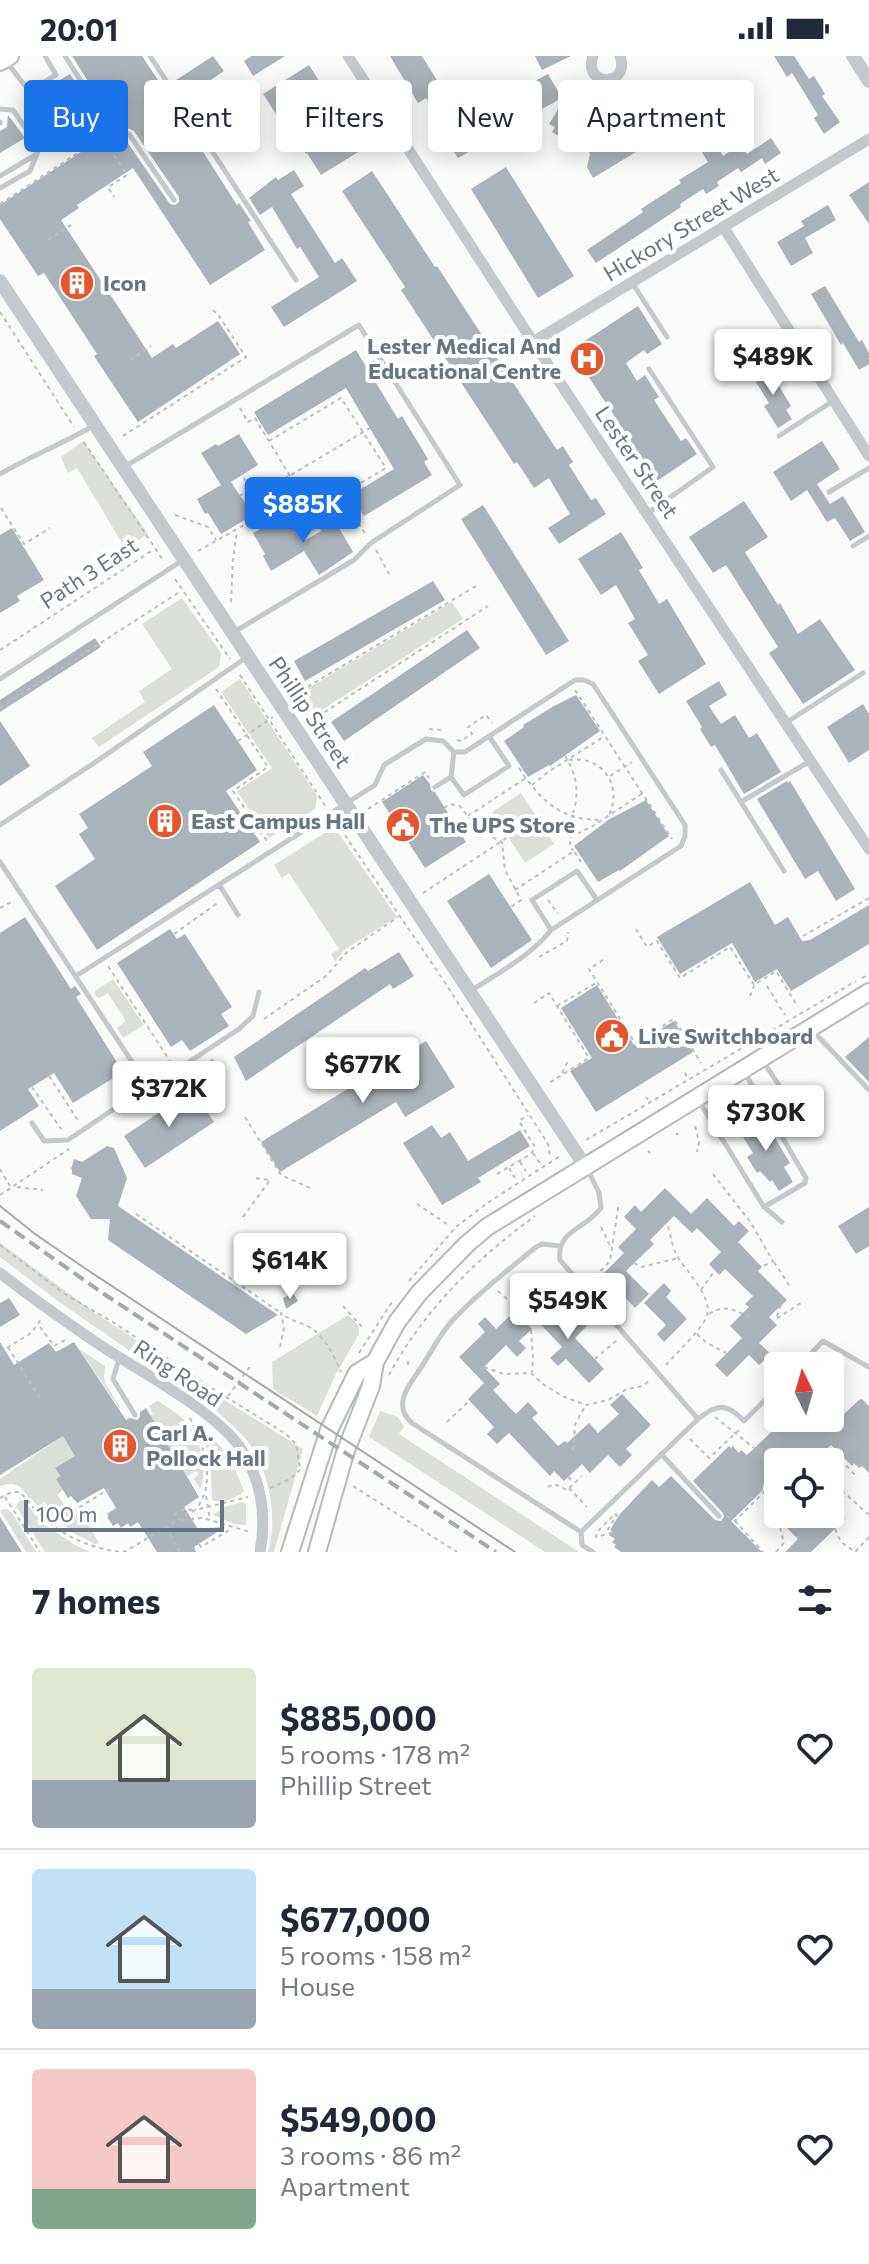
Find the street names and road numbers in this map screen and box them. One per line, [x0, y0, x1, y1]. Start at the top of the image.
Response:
street label: Hickory Street West [598, 161, 783, 287]
street label: Lester Street [590, 400, 685, 523]
street label: Path 3 East [35, 531, 143, 614]
street label: Phillip Street [263, 651, 357, 772]
street label: Ring Road [129, 1333, 227, 1412]

